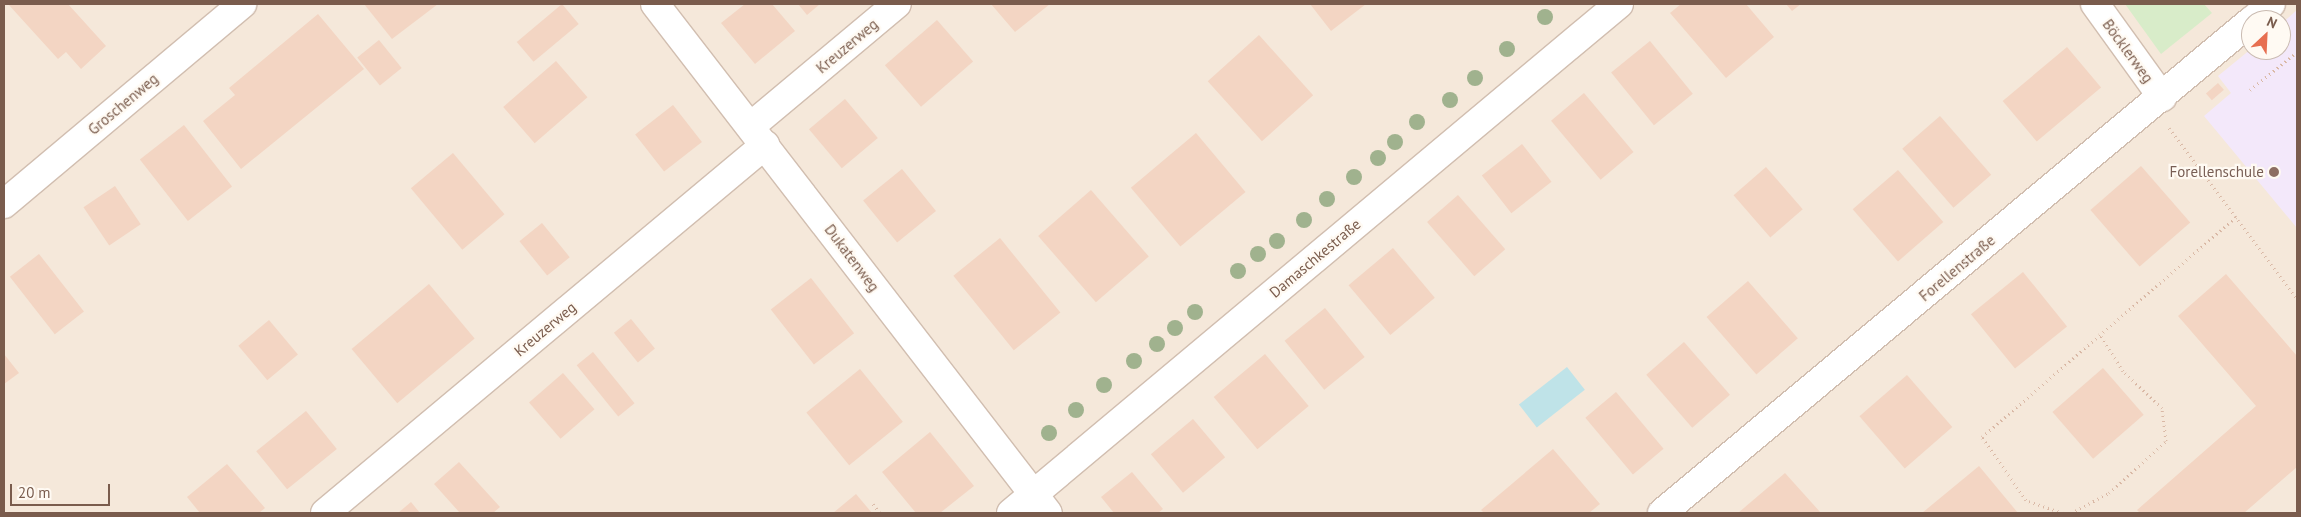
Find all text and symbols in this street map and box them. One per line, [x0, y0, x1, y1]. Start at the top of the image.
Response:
north arrow [2241, 10, 2291, 60]
text: N [2264, 12, 2280, 32]
street label: Kreuzerweg [812, 15, 882, 77]
street label: Böcklerweg [2099, 16, 2157, 86]
street label: Groschenweg [84, 70, 162, 138]
place label: Forellenschule [2170, 163, 2264, 181]
marker: Forellenschule [2268, 166, 2280, 178]
street label: Damaschkestraße [1266, 215, 1364, 301]
street label: Dukatenweg [821, 221, 883, 295]
street label: Forellenstraße [1915, 231, 1999, 305]
street label: Kreuzerweg [510, 298, 580, 360]
scale bar [12, 474, 112, 506]
text: 20 m [18, 483, 51, 502]

